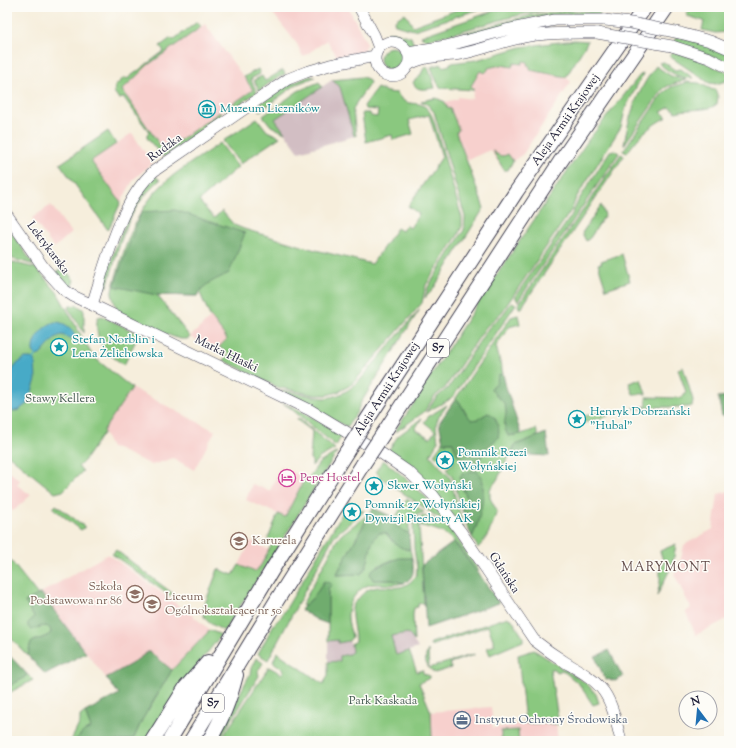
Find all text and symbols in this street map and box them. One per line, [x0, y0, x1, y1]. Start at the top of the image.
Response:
street label: Aleja Armii Krajowej [527, 70, 605, 170]
museum icon: Muzeum Liczników [197, 99, 217, 119]
place label: Muzeum Liczników [220, 100, 320, 118]
street label: Rudzka [144, 129, 186, 167]
street label: Lektykarska [22, 218, 74, 279]
place label: Stefan Norblin i Lena Żelichowska [72, 331, 164, 363]
street label: Marka Hłaski [191, 331, 261, 377]
place icon: Stefan Norblin i Lena Żelichowska [49, 337, 69, 357]
street label: Aleja Armii Krajowej [350, 339, 424, 439]
road number: S7 [427, 339, 449, 357]
park label: Stawy Kellera [25, 390, 95, 408]
place label: Henryk Dobrzański "Hubal" [590, 403, 691, 435]
place icon: Henryk Dobrzański "Hubal" [567, 409, 587, 429]
place label: Pomnik Rzezi Wołyńskiej [458, 444, 528, 476]
place icon: Pomnik Rzezi Wołyńskiej [435, 450, 455, 470]
hotel icon: Pepe Hostel [277, 468, 297, 488]
place label: Pepe Hostel [300, 469, 361, 487]
place icon: Skwer Wołyński [364, 476, 384, 496]
place label: Skwer Wołyński [387, 477, 472, 495]
place label: Pomnik 27 Wołyńskiej Dywizji Piechoty AK [365, 496, 480, 528]
place icon: Pomnik 27 Wołyńskiej Dywizji Piechoty AK [342, 502, 362, 522]
school or university icon: Karuzela [229, 531, 249, 551]
place label: Karuzela [252, 532, 297, 550]
street label: Gdańska [484, 549, 524, 598]
district label: MARYMONT [621, 559, 711, 577]
place label: Szkoła Podstawowa nr 86 [30, 578, 122, 610]
school or university icon: Szkoła Podstawowa nr 86 [125, 584, 145, 604]
place label: Liceum Ogólnokształcące nr 50 [165, 588, 282, 620]
school or university icon: Liceum Ogólnokształcące nr 50 [142, 594, 162, 614]
north arrow [678, 690, 718, 730]
park label: Park Kaskada [349, 692, 418, 710]
text: N [688, 692, 702, 711]
road number: S7 [202, 694, 224, 712]
office icon: Instytut Ochrony Środowiska [452, 710, 472, 730]
place label: Instytut Ochrony Środowiska [475, 711, 628, 729]

